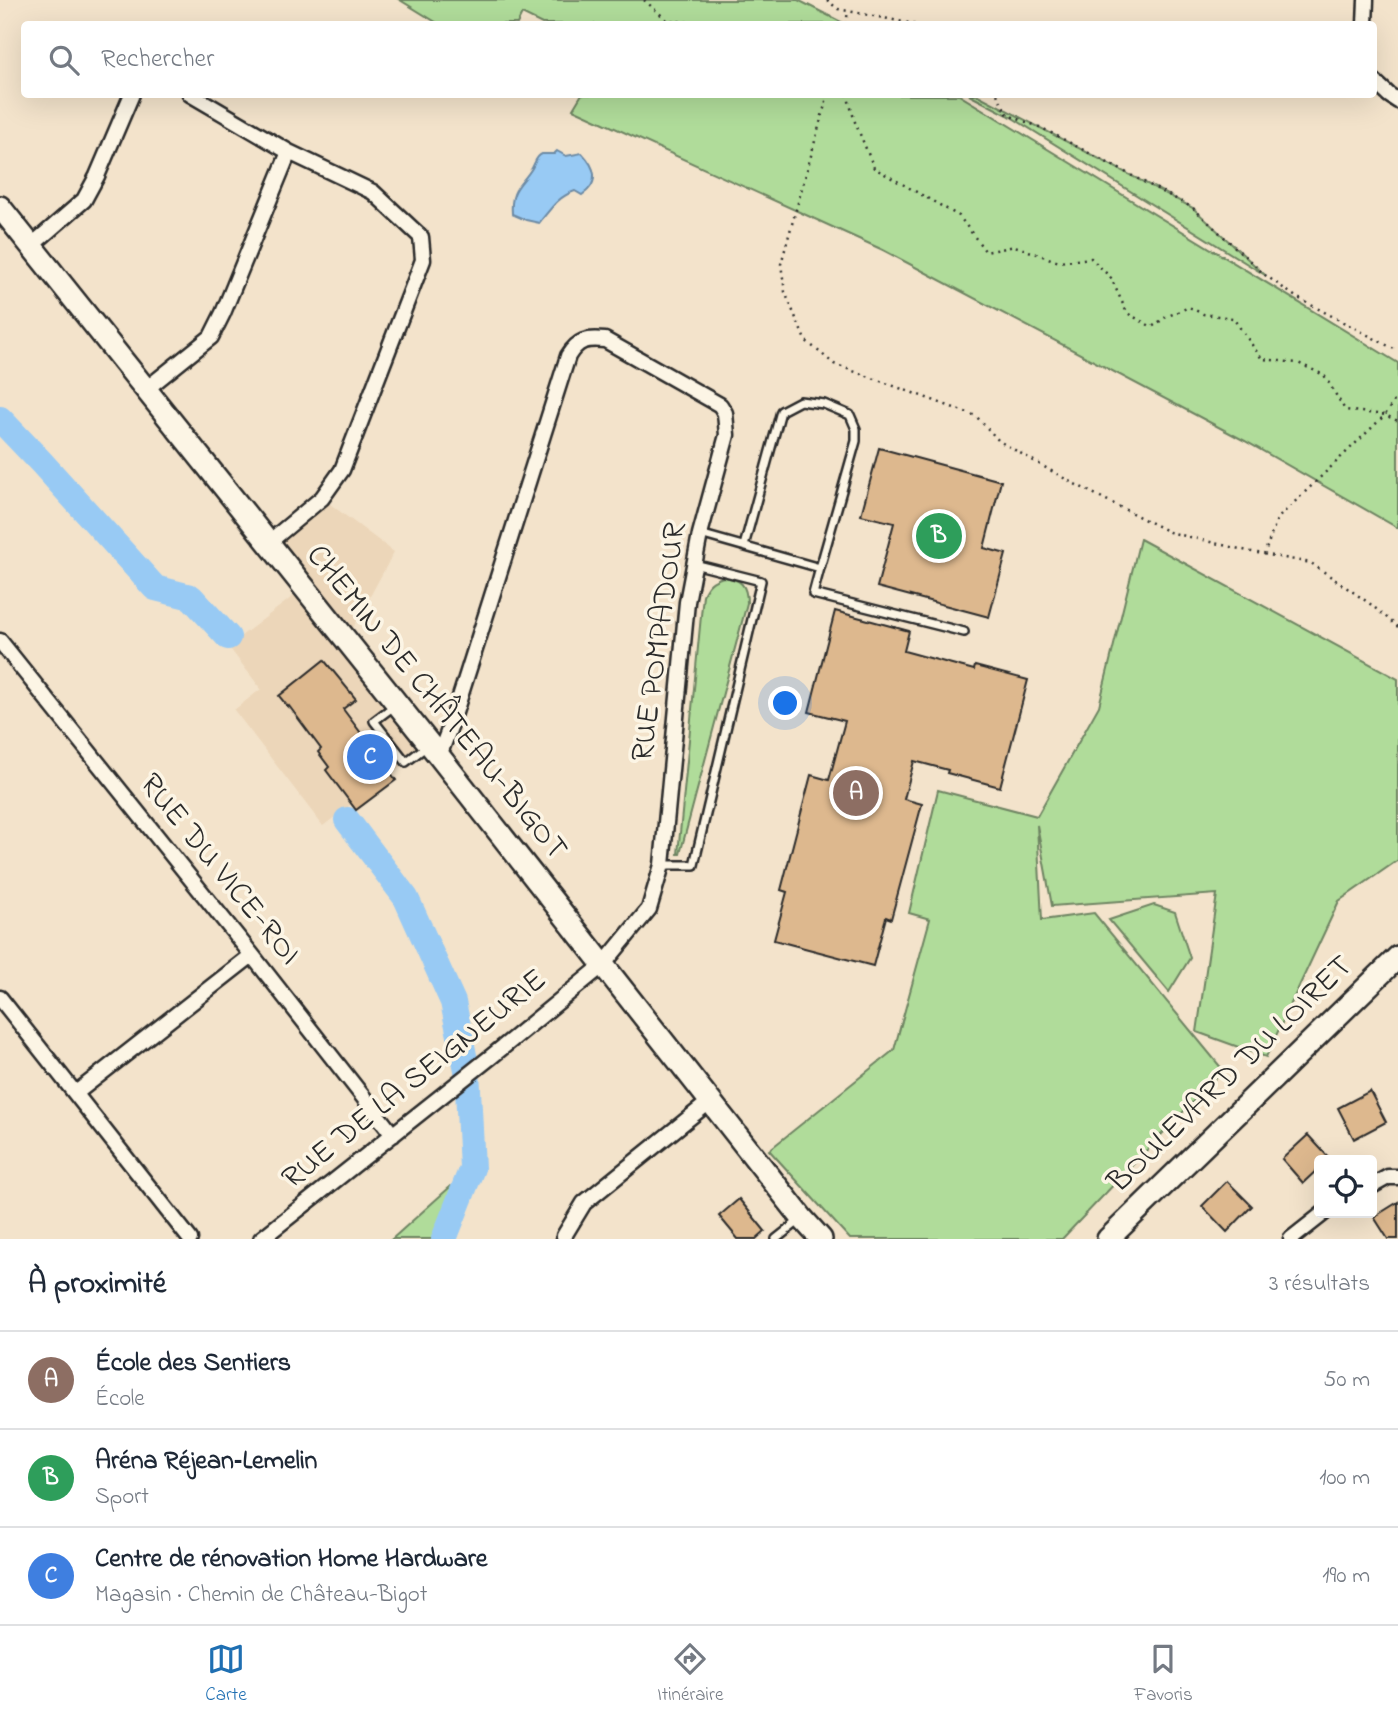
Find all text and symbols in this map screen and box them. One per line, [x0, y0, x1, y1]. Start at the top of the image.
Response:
search box [21, 21, 1377, 98]
icon: search [45, 41, 83, 79]
text: Rechercher [101, 41, 214, 79]
pin: B [916, 510, 962, 562]
street label: RUE POMPADOUR [620, 519, 700, 765]
street label: CHEMIN DE CHÂTEAU-BIGOT [297, 538, 575, 868]
your location [768, 686, 802, 720]
pin: C [347, 731, 393, 783]
street label: RUE DU VICE-ROI [127, 764, 311, 976]
pin: A [833, 767, 879, 819]
street label: BOULEVARD DU LOIRET [1097, 945, 1364, 1206]
street label: RUE DE LA SEIGNEURIE [272, 958, 558, 1202]
map controls [1314, 1155, 1377, 1218]
button: locate [1314, 1155, 1377, 1218]
text: À proximité [28, 1263, 166, 1307]
text: 3 résultats [1269, 1268, 1370, 1301]
text: École des Sentiers [95, 1345, 291, 1383]
text: A [44, 1364, 58, 1397]
text: 50 m [1323, 1364, 1370, 1397]
text: École [95, 1383, 145, 1416]
text: Aréna Réjean‑Lemelin [95, 1443, 317, 1481]
text: B [43, 1462, 59, 1495]
text: 100 m [1319, 1462, 1370, 1495]
text: Sport [95, 1481, 149, 1514]
text: Centre de rénovation Home Hardware [95, 1541, 487, 1579]
text: C [45, 1560, 57, 1593]
text: 190 m [1322, 1560, 1370, 1593]
text: Magasin · Chemin de Château-Bigot [95, 1579, 427, 1612]
tab: Carte [205, 1640, 247, 1709]
tab: Itinéraire [657, 1640, 723, 1709]
tab: Favoris [1134, 1640, 1193, 1709]

